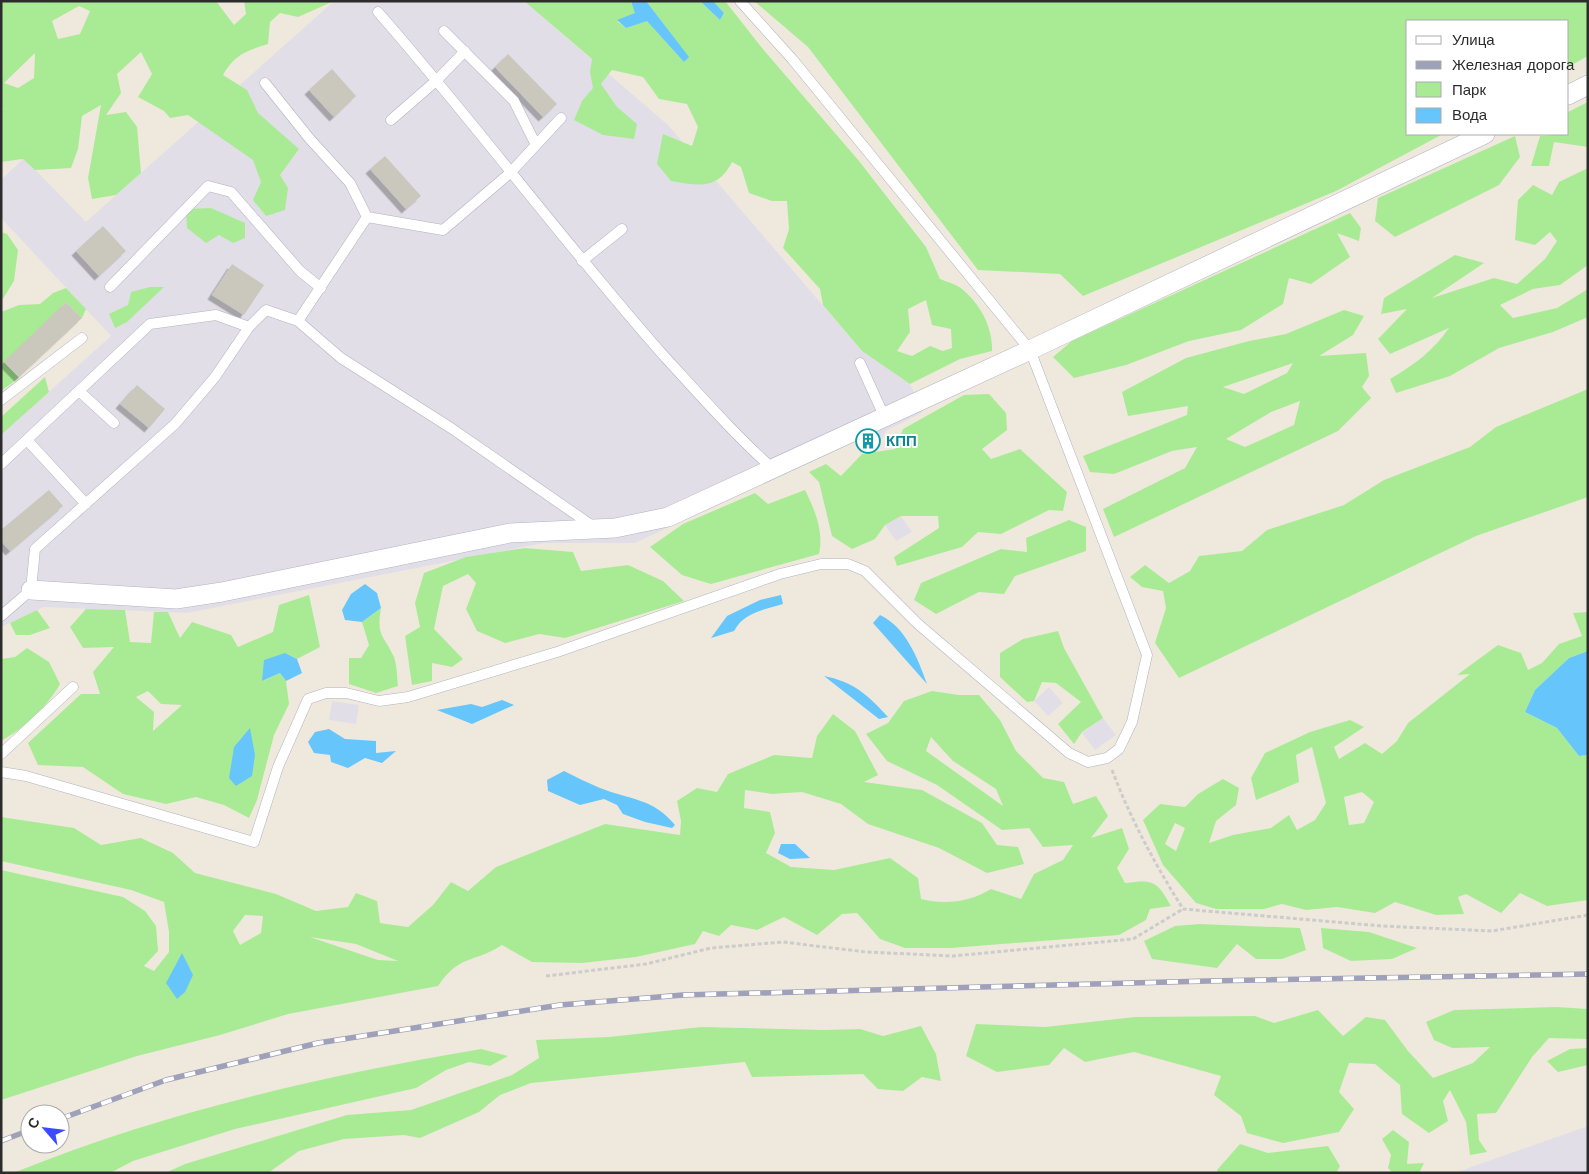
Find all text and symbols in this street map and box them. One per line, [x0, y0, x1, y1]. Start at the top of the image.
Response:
legend [1406, 20, 1569, 135]
text: Улица [1452, 31, 1495, 49]
text: Железная дорога [1452, 56, 1575, 74]
text: Парк [1452, 81, 1486, 99]
text: Вода [1452, 106, 1488, 124]
building icon: КПП [855, 428, 881, 454]
place label: КПП [886, 432, 917, 450]
north arrow [20, 1104, 70, 1154]
text: С [24, 1115, 43, 1131]

